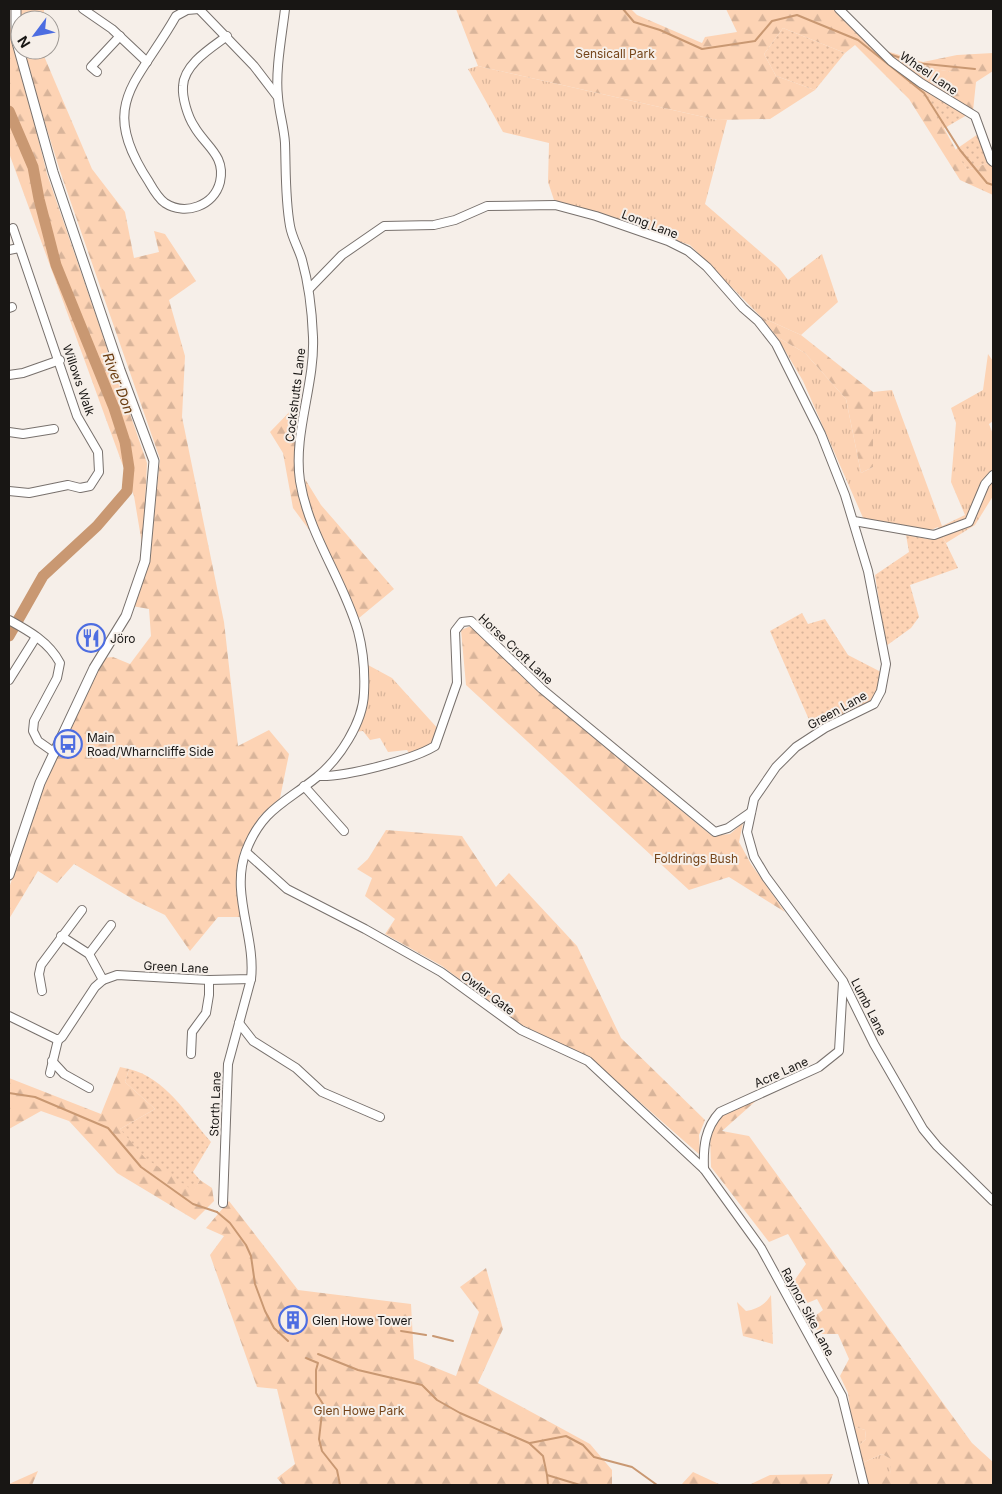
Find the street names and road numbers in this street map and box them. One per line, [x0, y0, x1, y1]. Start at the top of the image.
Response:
street label: Wheel Lane [897, 48, 961, 98]
street label: Long Lane [620, 206, 680, 242]
street label: Willows Walk [60, 342, 98, 418]
street label: Cockshutts Lane [282, 347, 308, 443]
street label: Horse Croft Lane [476, 611, 556, 687]
street label: Green Lane [805, 688, 869, 732]
street label: Green Lane [143, 958, 209, 976]
street label: Owler Gate [458, 968, 518, 1018]
street label: Lumb Lane [848, 976, 890, 1038]
street label: Acre Lane [752, 1053, 810, 1091]
street label: Storth Lane [206, 1071, 224, 1137]
street label: Raynor Sike Lane [778, 1265, 838, 1359]

